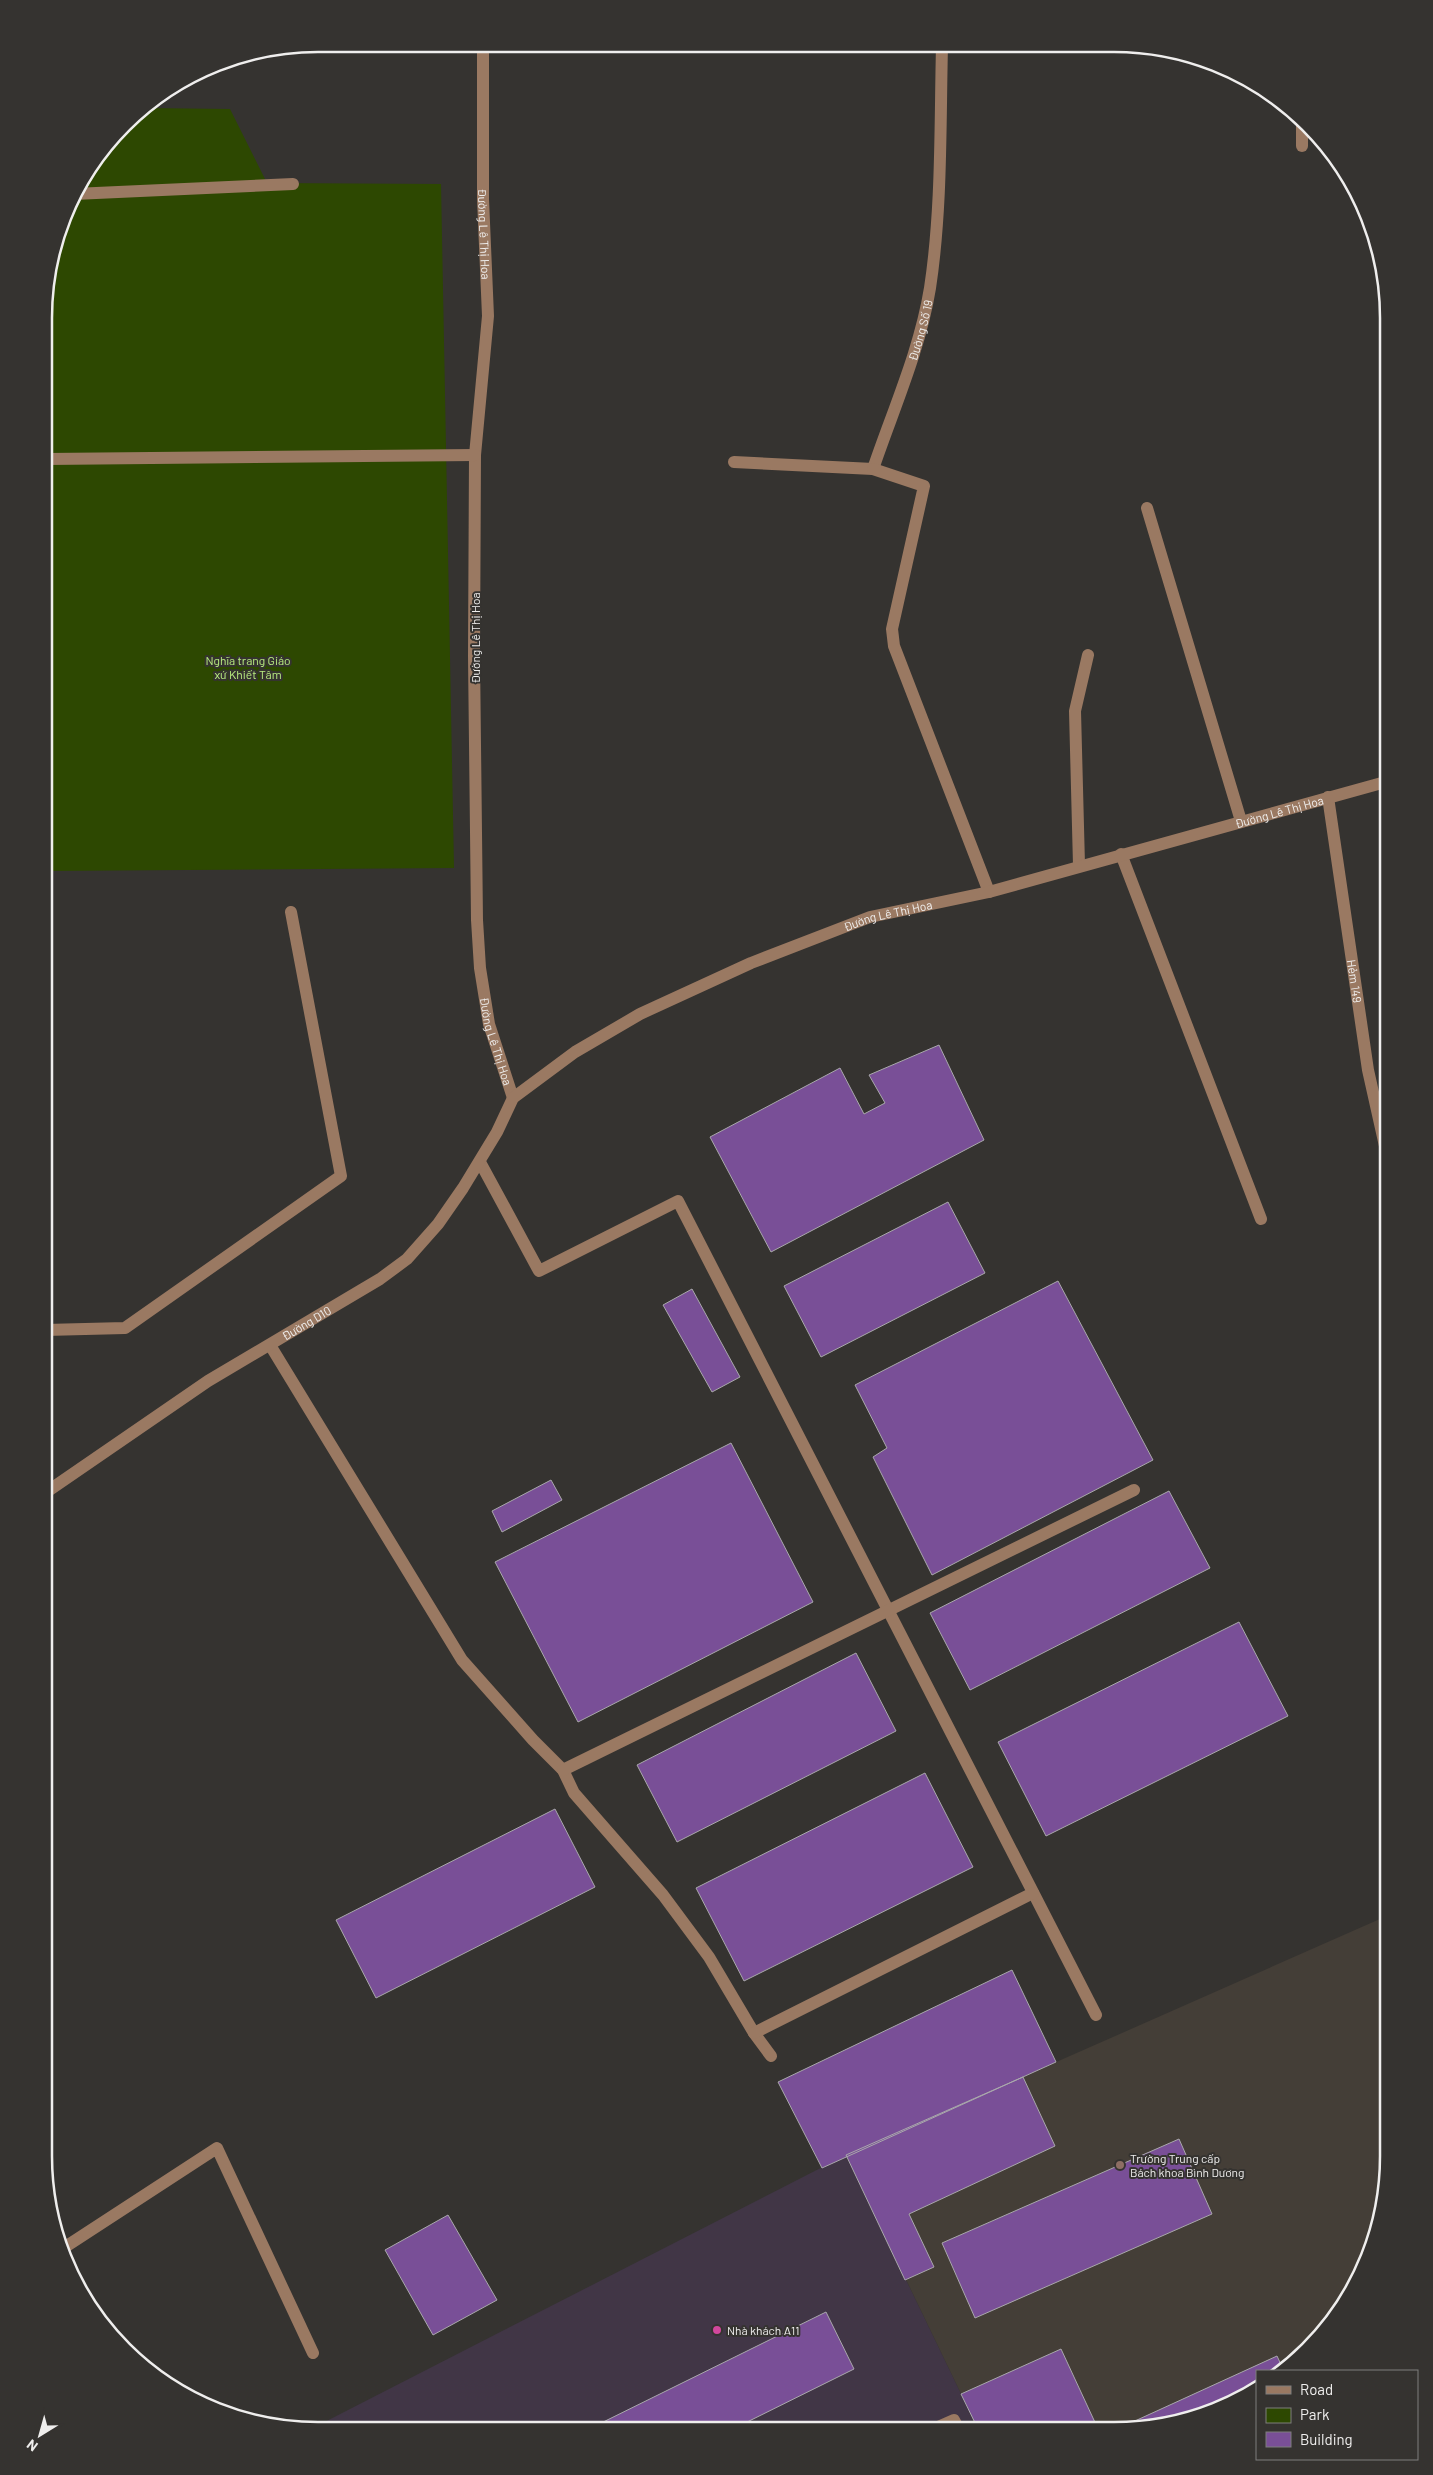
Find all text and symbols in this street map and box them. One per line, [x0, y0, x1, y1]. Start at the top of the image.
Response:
street label: Đường Lê Thị Hoa [476, 188, 493, 280]
street label: Đường Số 19 [905, 298, 935, 362]
street label: Đường Lê Thị Hoa [468, 592, 482, 684]
park label: Nghĩa trang Giáo xứ Khiết Tâm [205, 653, 291, 681]
street label: Đường Lê Thị Hoa [1233, 793, 1325, 830]
street label: Đường Lê Thị Hoa [842, 897, 933, 934]
street label: Hẻm 149 [1345, 958, 1365, 1004]
street label: Đường Lê Thị Hoa [478, 996, 515, 1087]
street label: Đường D10 [279, 1303, 333, 1343]
place label: Trường Trung cấp Bách khoa Bình Dương [1130, 2151, 1245, 2179]
marker: Trường Trung cấp Bách khoa Bình Dương [1114, 2159, 1126, 2171]
place label: Nhà khách A11 [727, 2323, 799, 2337]
marker: Nhà khách A11 [711, 2324, 723, 2336]
legend [1256, 2370, 1418, 2460]
text: Road [1300, 2380, 1333, 2398]
text: Park [1300, 2405, 1330, 2423]
north arrow [15, 2410, 65, 2460]
text: Building [1300, 2430, 1353, 2448]
text: N [23, 2436, 41, 2455]

